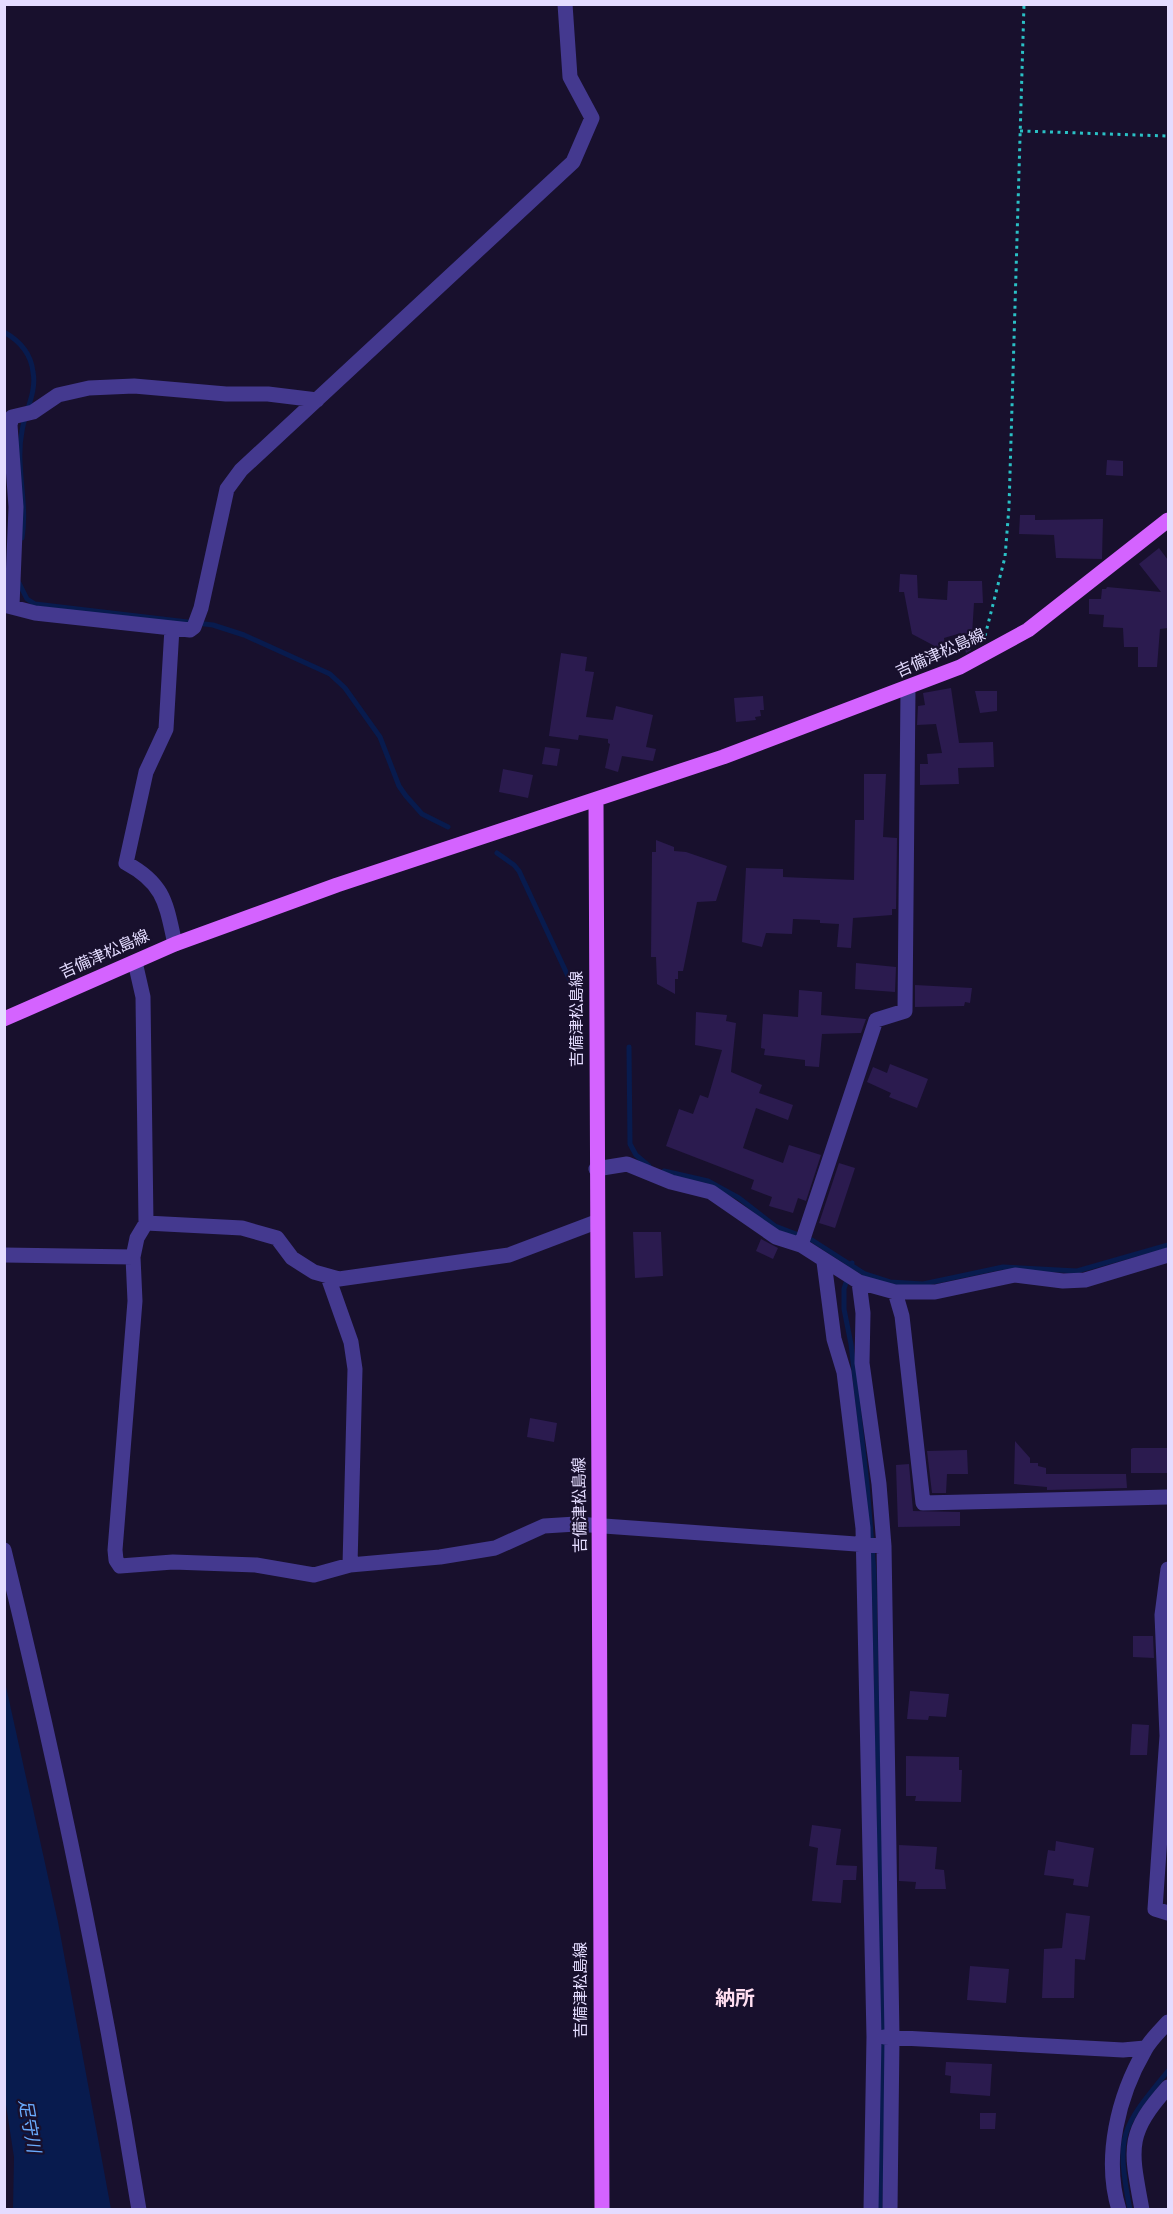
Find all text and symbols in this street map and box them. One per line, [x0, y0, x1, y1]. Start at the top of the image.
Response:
street label: 吉備津松島線 [893, 625, 989, 683]
street label: 吉備津松島線 [57, 926, 153, 984]
street label: 吉備津松島線 [568, 971, 588, 1067]
street label: 吉備津松島線 [570, 1457, 592, 1553]
street label: 吉備津松島線 [572, 1942, 592, 2038]
district label: 納所 [715, 1987, 755, 2013]
water label: 足守川 [12, 2097, 44, 2157]

